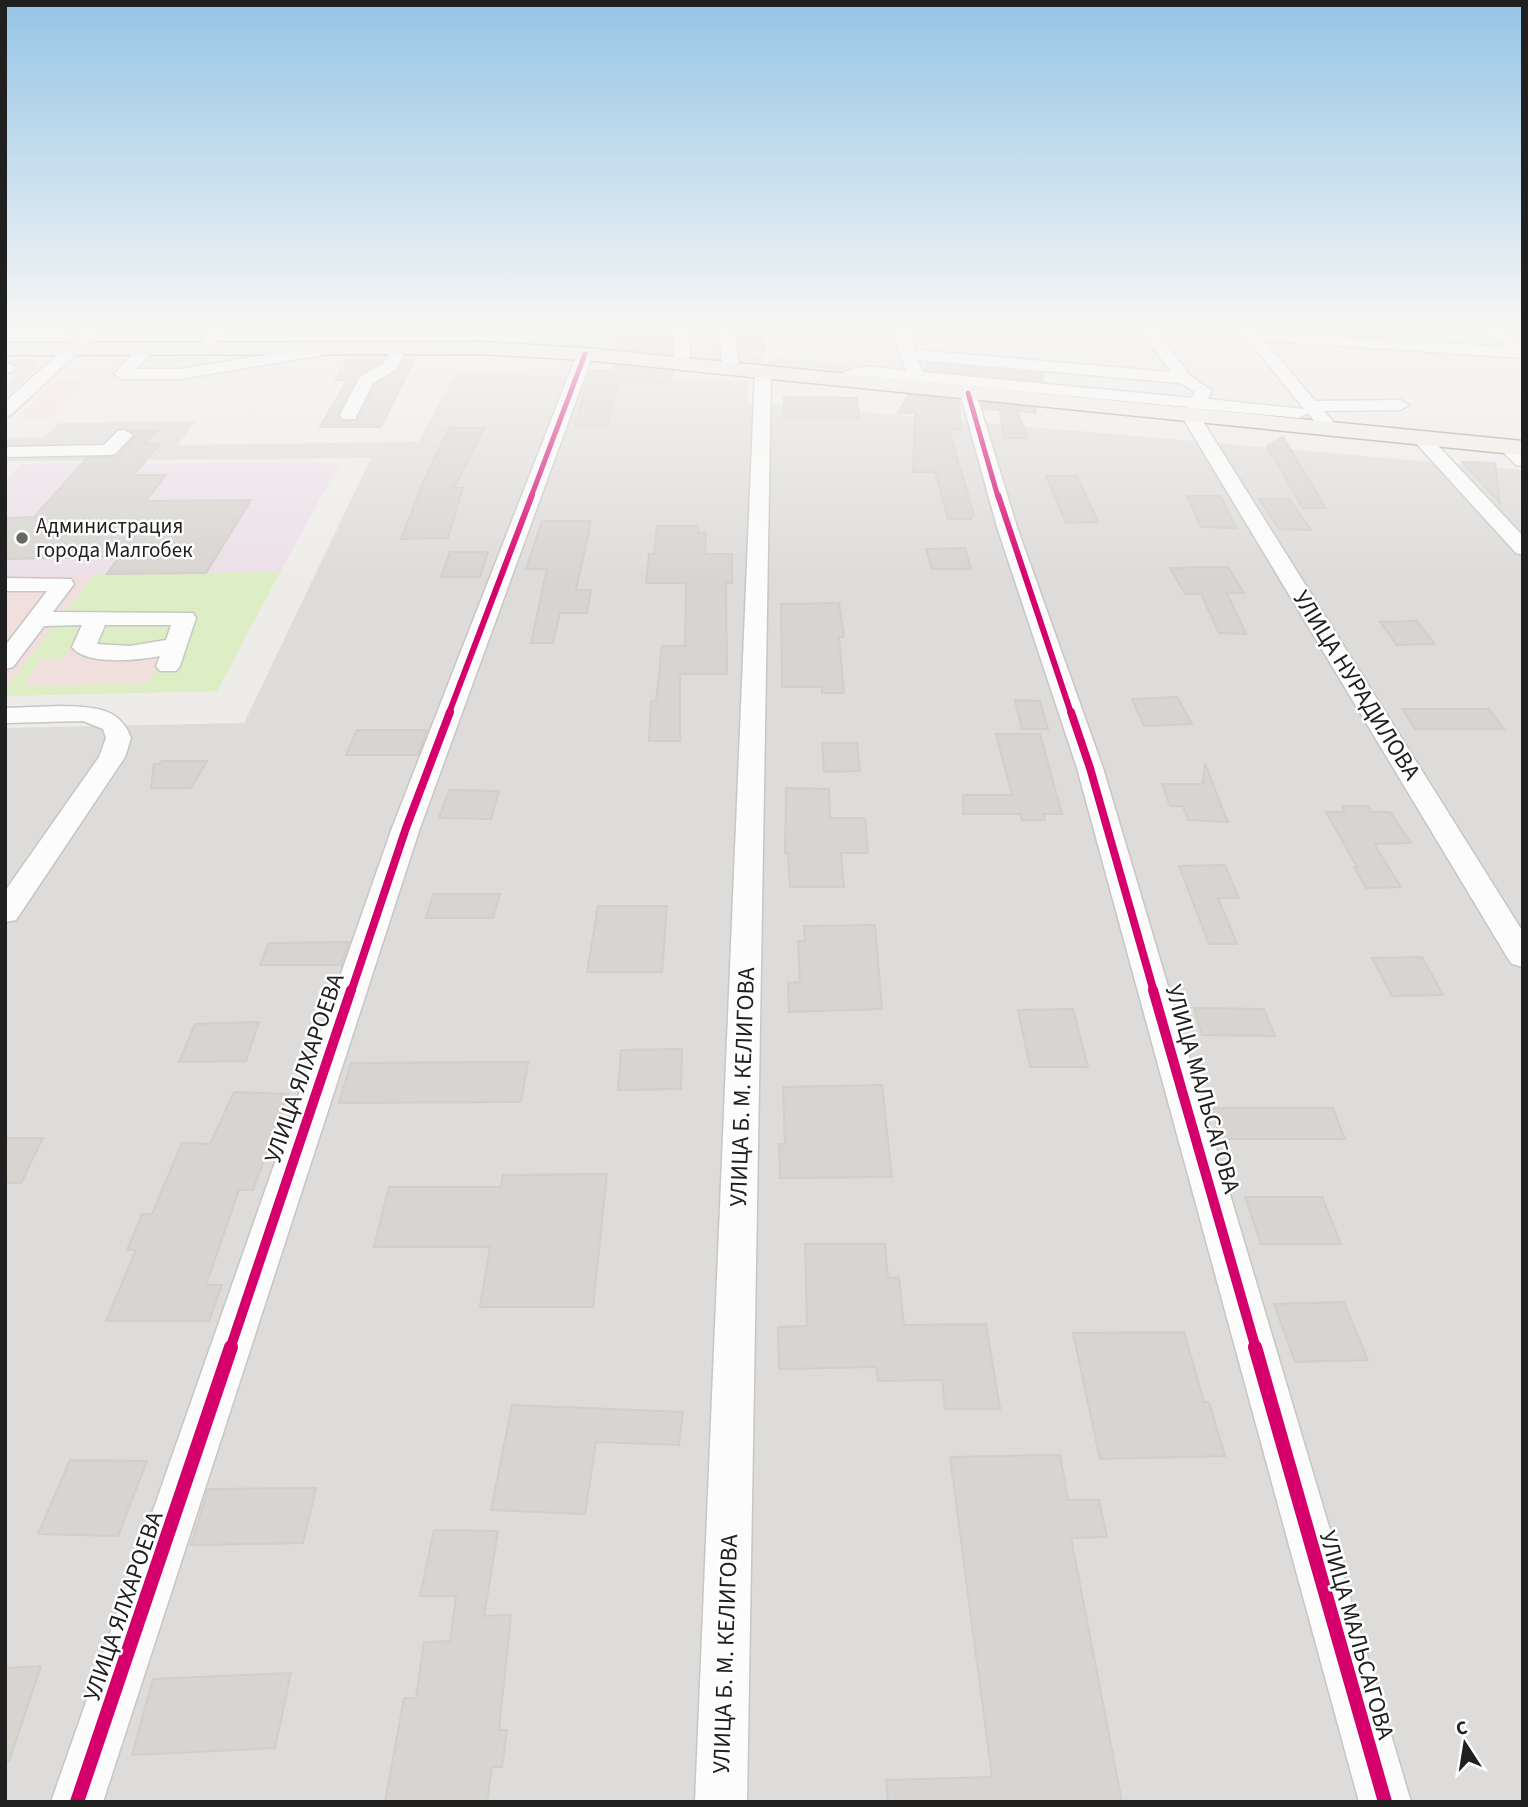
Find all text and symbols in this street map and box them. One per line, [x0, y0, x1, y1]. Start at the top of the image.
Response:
place label: Администрация города Малгобек [36, 511, 193, 565]
marker: Администрация города Малгобек [14, 530, 30, 546]
street label: УЛИЦА НУРАДИЛОВА [1284, 584, 1429, 787]
street label: УЛИЦА Б. М. КЕЛИГОВА [721, 967, 764, 1207]
street label: УЛИЦА ЯЛХАРОЕВА [256, 968, 353, 1168]
street label: УЛИЦА МАЛЬСАГОВА [1156, 981, 1249, 1198]
street label: УЛИЦА ЯЛХАРОЕВА [75, 1506, 172, 1706]
street label: УЛИЦА МАЛЬСАГОВА [1310, 1527, 1403, 1744]
street label: УЛИЦА Б. М. КЕЛИГОВА [704, 1534, 747, 1774]
north arrow [1430, 1709, 1500, 1779]
text: С [1454, 1714, 1470, 1743]

